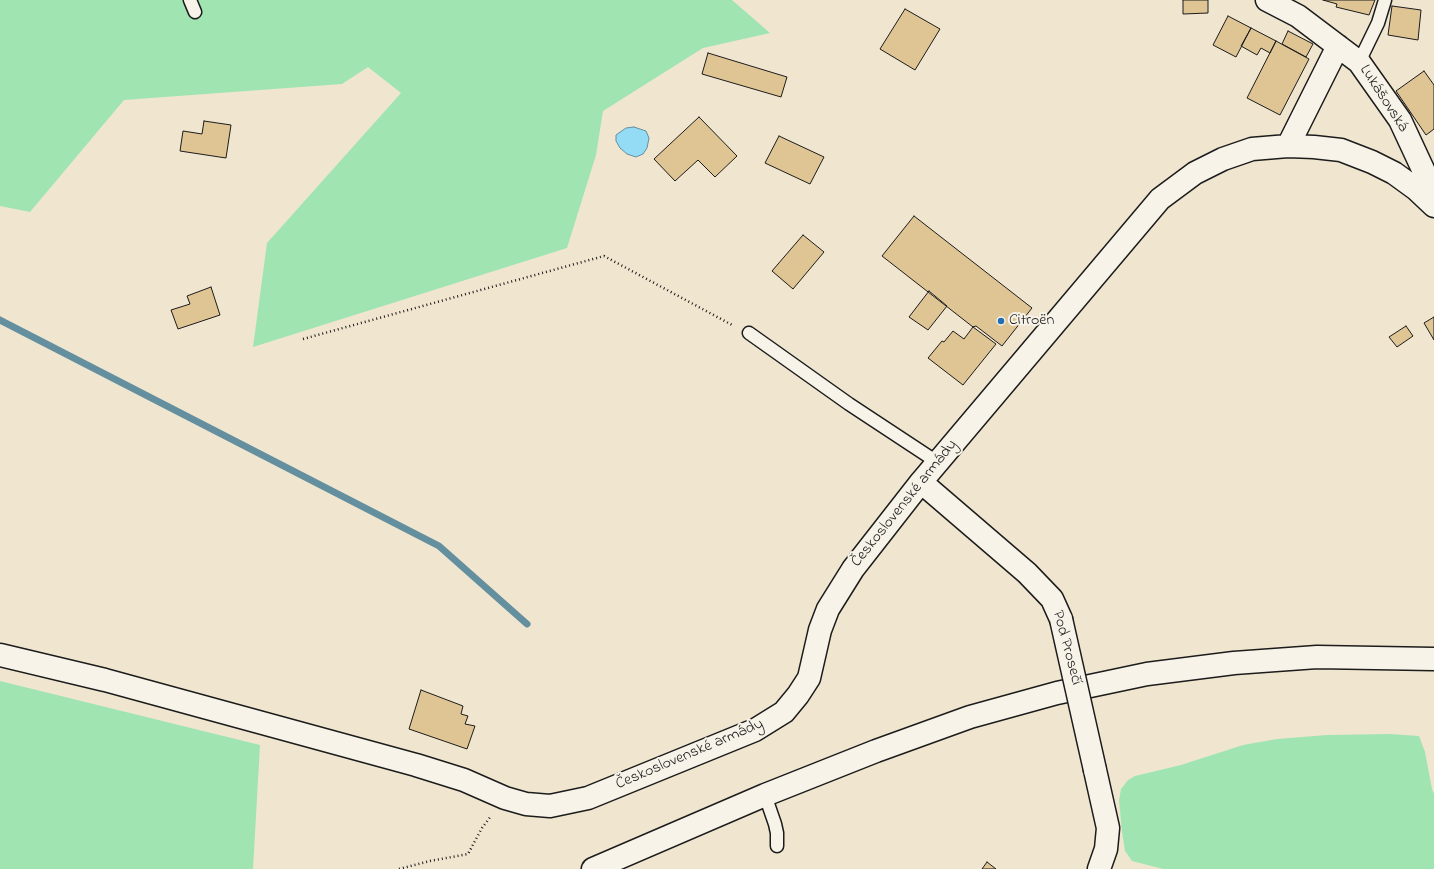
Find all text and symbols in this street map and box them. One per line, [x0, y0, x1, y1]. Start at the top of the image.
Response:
street label: Lukášovská [1354, 62, 1412, 136]
place label: Citroën [1009, 311, 1054, 331]
marker: Citroën [996, 316, 1006, 326]
street label: Československé armády [848, 436, 962, 572]
street label: Pod Prosečí [1047, 609, 1085, 687]
street label: Československé armády [613, 715, 767, 795]

